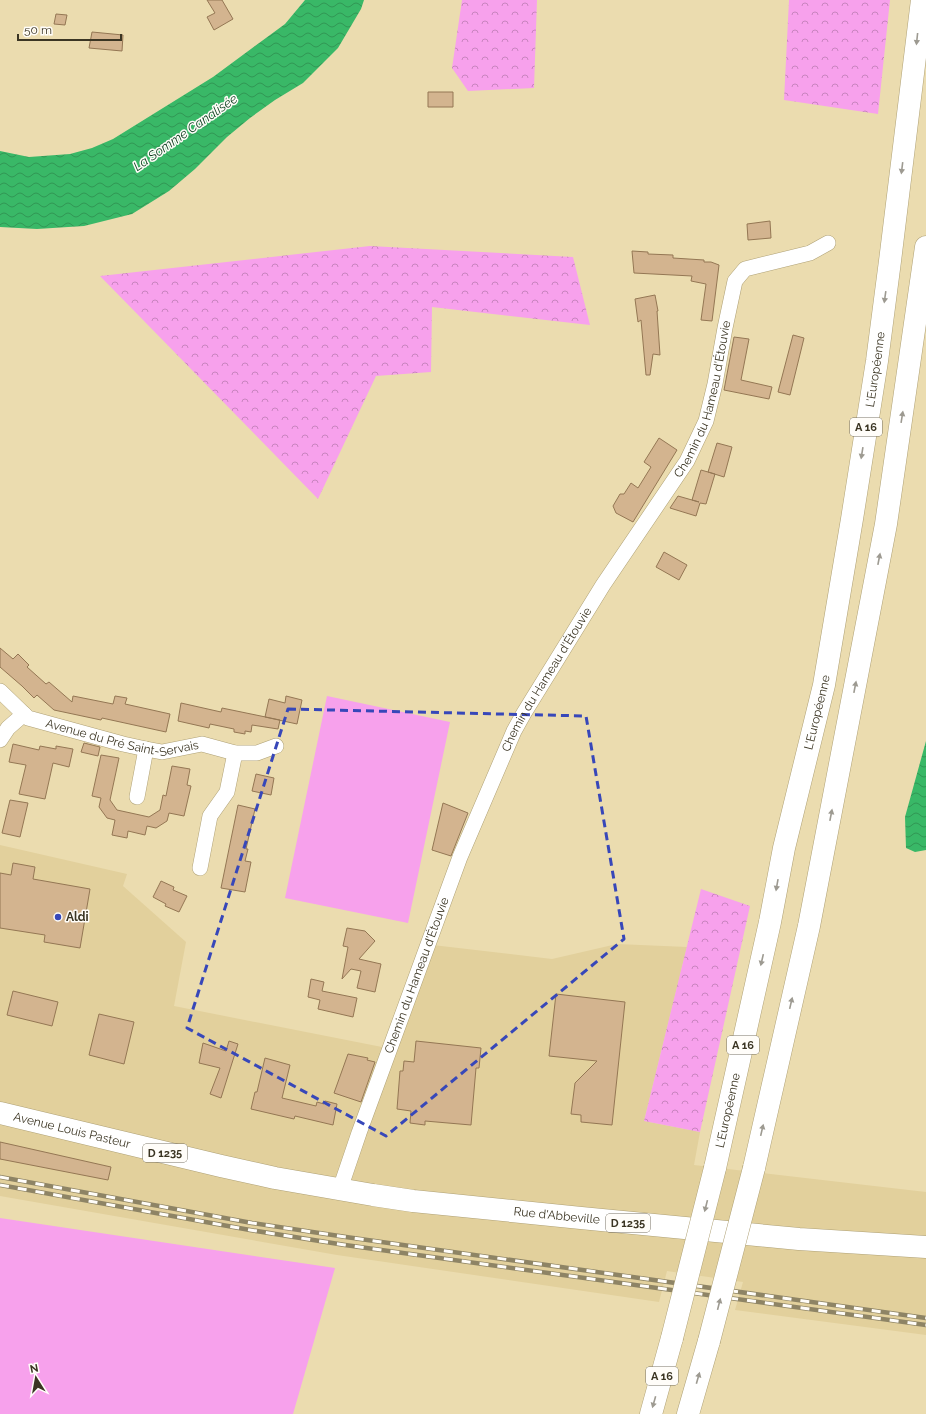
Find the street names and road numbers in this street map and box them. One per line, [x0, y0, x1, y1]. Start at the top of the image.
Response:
street label: Chemin du Hameau d'Étouvie [671, 319, 733, 480]
street label: L'Européenne [863, 331, 888, 408]
road number: A 16 [850, 418, 882, 436]
street label: Chemin du Hameau d'Étouvie [499, 605, 594, 754]
street label: L'Européenne [801, 674, 833, 751]
street label: Avenue du Pré Saint-Servais [44, 716, 200, 759]
street label: Chemin du Hameau d'Étouvie [382, 895, 452, 1055]
road number: A 16 [727, 1036, 759, 1054]
street label: L'Européenne [713, 1072, 743, 1149]
street label: Avenue Louis Pasteur [12, 1109, 133, 1151]
road number: D 1235 [143, 1144, 187, 1162]
street label: Rue d'Abbeville [513, 1204, 600, 1227]
road number: D 1235 [606, 1214, 650, 1232]
road number: A 16 [646, 1367, 678, 1385]

